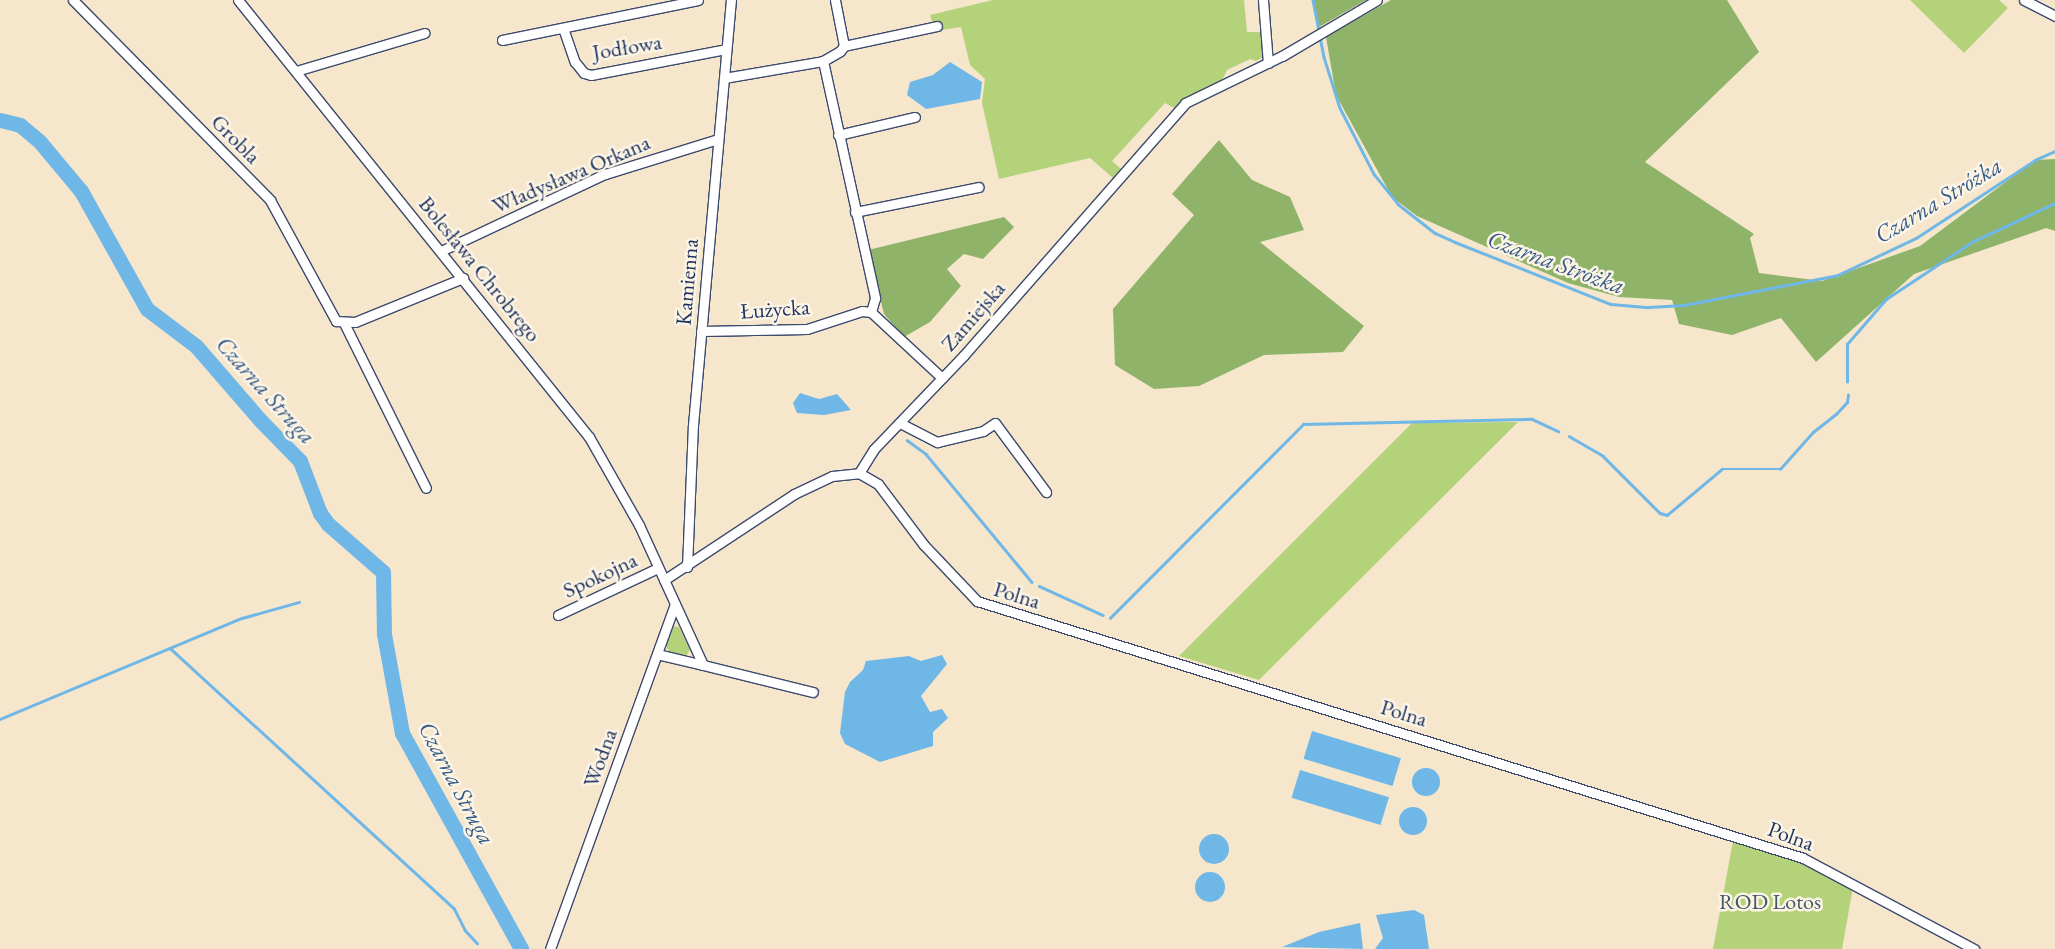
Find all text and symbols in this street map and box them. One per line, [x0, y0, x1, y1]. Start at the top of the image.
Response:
street label: Jodłowa [590, 29, 664, 65]
street label: Grobla [206, 109, 266, 169]
street label: Władysława Orkana [488, 129, 654, 219]
water label: Czarna Stróżka [1869, 151, 2007, 249]
street label: Bolesława Chrobrego [413, 191, 547, 347]
water label: Czarna Stróżka [1484, 224, 1628, 300]
street label: Kamienna [670, 238, 704, 326]
street label: Zamiejska [935, 276, 1011, 356]
street label: Łużycka [739, 293, 811, 325]
water label: Czarna Struga [210, 330, 322, 450]
street label: Spokojna [559, 546, 641, 604]
street label: Polna [991, 575, 1043, 615]
street label: Polna [1378, 693, 1430, 733]
water label: Czarna Struga [413, 716, 501, 850]
street label: Wodna [577, 725, 623, 791]
street label: Polna [1764, 816, 1818, 856]
park label: ROD Lotos [1719, 889, 1821, 915]

